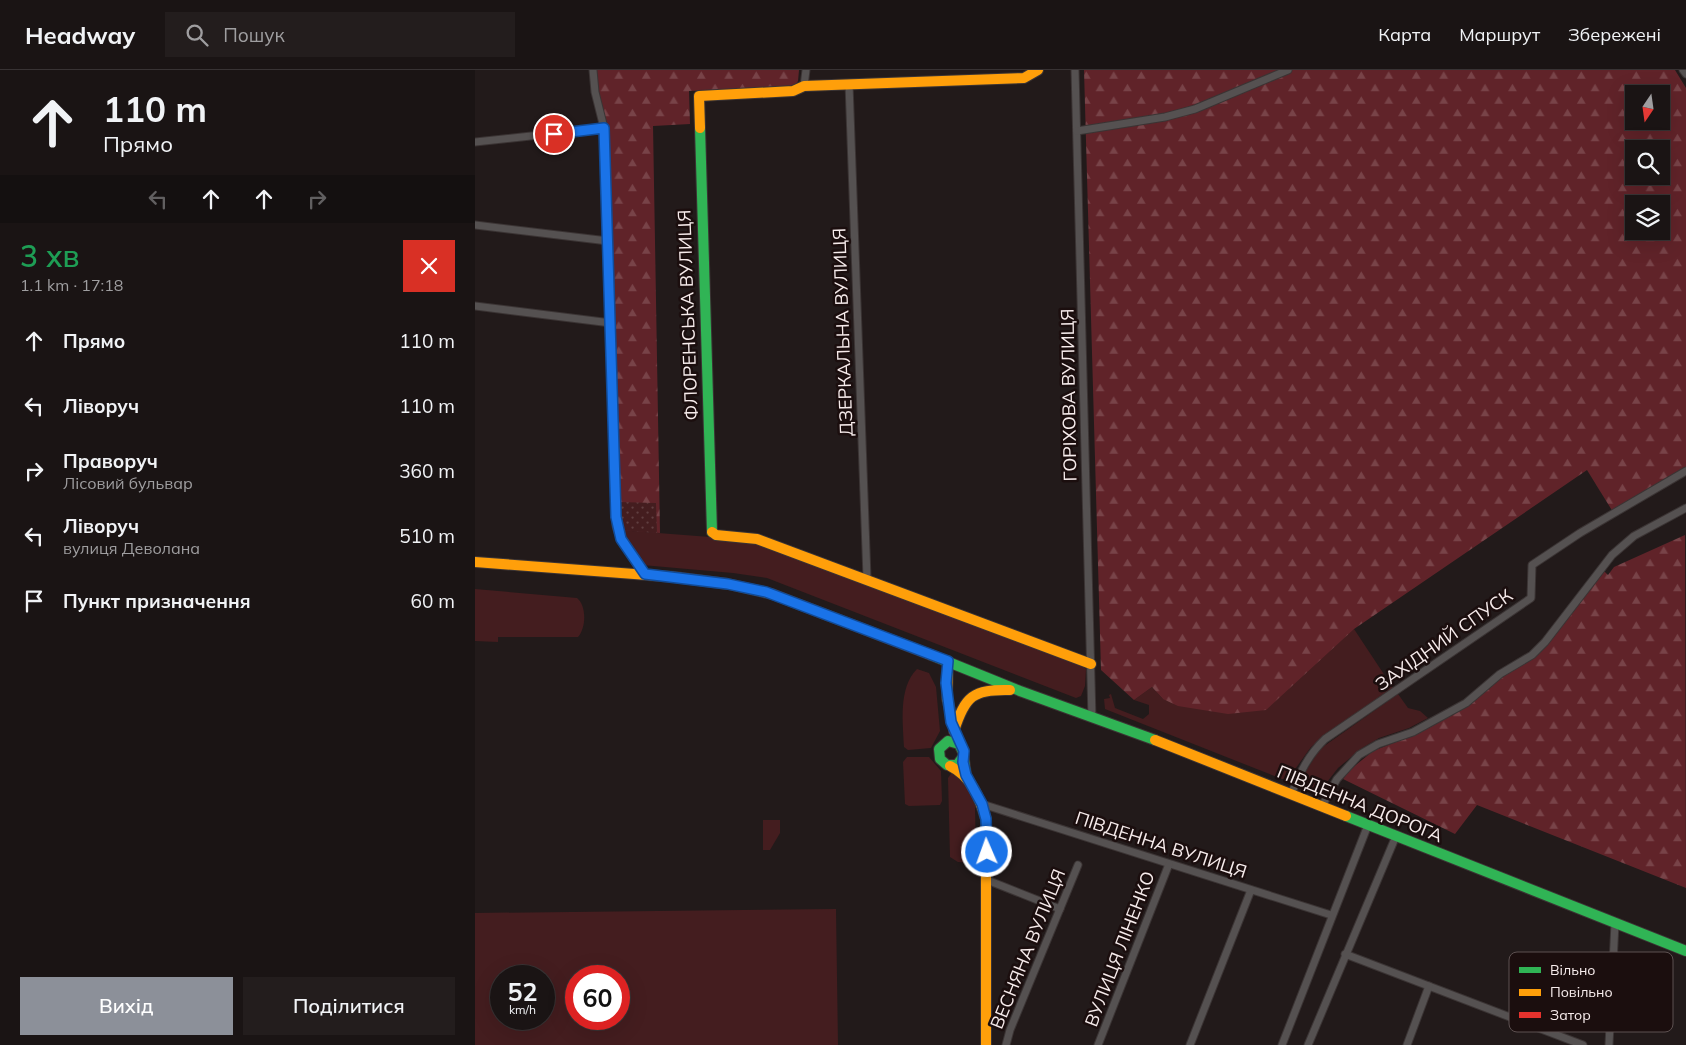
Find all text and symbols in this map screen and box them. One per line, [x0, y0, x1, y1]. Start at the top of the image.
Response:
search box [165, 12, 515, 57]
text: Headway [25, 20, 135, 50]
icon: search [183, 21, 211, 49]
text: Пошук [223, 23, 285, 47]
text: Карта [1378, 23, 1431, 46]
text: Маршрут [1459, 23, 1540, 46]
text: Збережені [1568, 23, 1661, 46]
north arrow [1625, 85, 1670, 130]
map controls [1625, 85, 1670, 240]
text: 110 m [103, 87, 207, 131]
icon: ahead [20, 90, 85, 155]
pin [533, 113, 575, 155]
icon: arrive [540, 120, 568, 148]
text: Прямо [103, 130, 173, 158]
button: search [1625, 140, 1670, 185]
icon: left [144, 185, 172, 213]
icon: ahead [197, 185, 225, 213]
icon: ahead [250, 185, 278, 213]
icon: right [303, 185, 331, 213]
button: layers [1625, 195, 1670, 240]
street label: ФЛОРЕНСЬКА ВУЛИЦЯ [672, 209, 703, 421]
street label: ДЗЕРКАЛЬНА ВУЛИЦЯ [827, 227, 858, 437]
text: 3 хв [20, 237, 80, 275]
button: close [403, 240, 455, 292]
text: 1.1 km · 17:18 [20, 275, 123, 295]
street label: ГОРІХОВА ВУЛИЦЯ [1055, 308, 1082, 482]
icon: ahead [20, 327, 48, 355]
text: Прямо [63, 329, 125, 353]
text: 110 m [399, 329, 455, 353]
icon: left [20, 392, 48, 420]
text: Ліворуч [63, 394, 139, 418]
text: 110 m [399, 394, 455, 418]
text: Праворуч [63, 449, 158, 473]
icon: right [20, 457, 48, 485]
text: 360 m [399, 459, 455, 483]
text: Лісовий бульвар [63, 473, 193, 493]
text: Ліворуч [63, 514, 139, 538]
icon: left [20, 522, 48, 550]
text: 510 m [399, 524, 455, 548]
text: вулиця Деволана [63, 538, 200, 558]
street label: ЗАХІДНИЙ СПУСК [1371, 584, 1517, 696]
icon: arrive [20, 587, 48, 615]
text: Пункт призначення [63, 589, 251, 613]
text: 60 m [411, 589, 455, 613]
street label: ПІВДЕННА ДОРОГА [1274, 760, 1446, 847]
street label: ПІВДЕННА ВУЛИЦЯ [1073, 806, 1250, 883]
position arrow [960, 825, 1012, 877]
street label: ВЕСНЯНА ВУЛИЦЯ [985, 865, 1070, 1032]
street label: ВУЛИЦЯ ЛІНЕНКО [1079, 868, 1160, 1030]
legend [1509, 952, 1673, 1032]
text: Вільно [1550, 961, 1595, 979]
speed limit sign: 60 [565, 965, 630, 1030]
text: 52 [507, 976, 538, 1007]
button: Вихід [20, 977, 233, 1035]
button: Поділитися [243, 977, 455, 1035]
text: Повільно [1550, 983, 1613, 1001]
text: km/h [509, 1002, 536, 1017]
text: Затор [1550, 1006, 1591, 1024]

